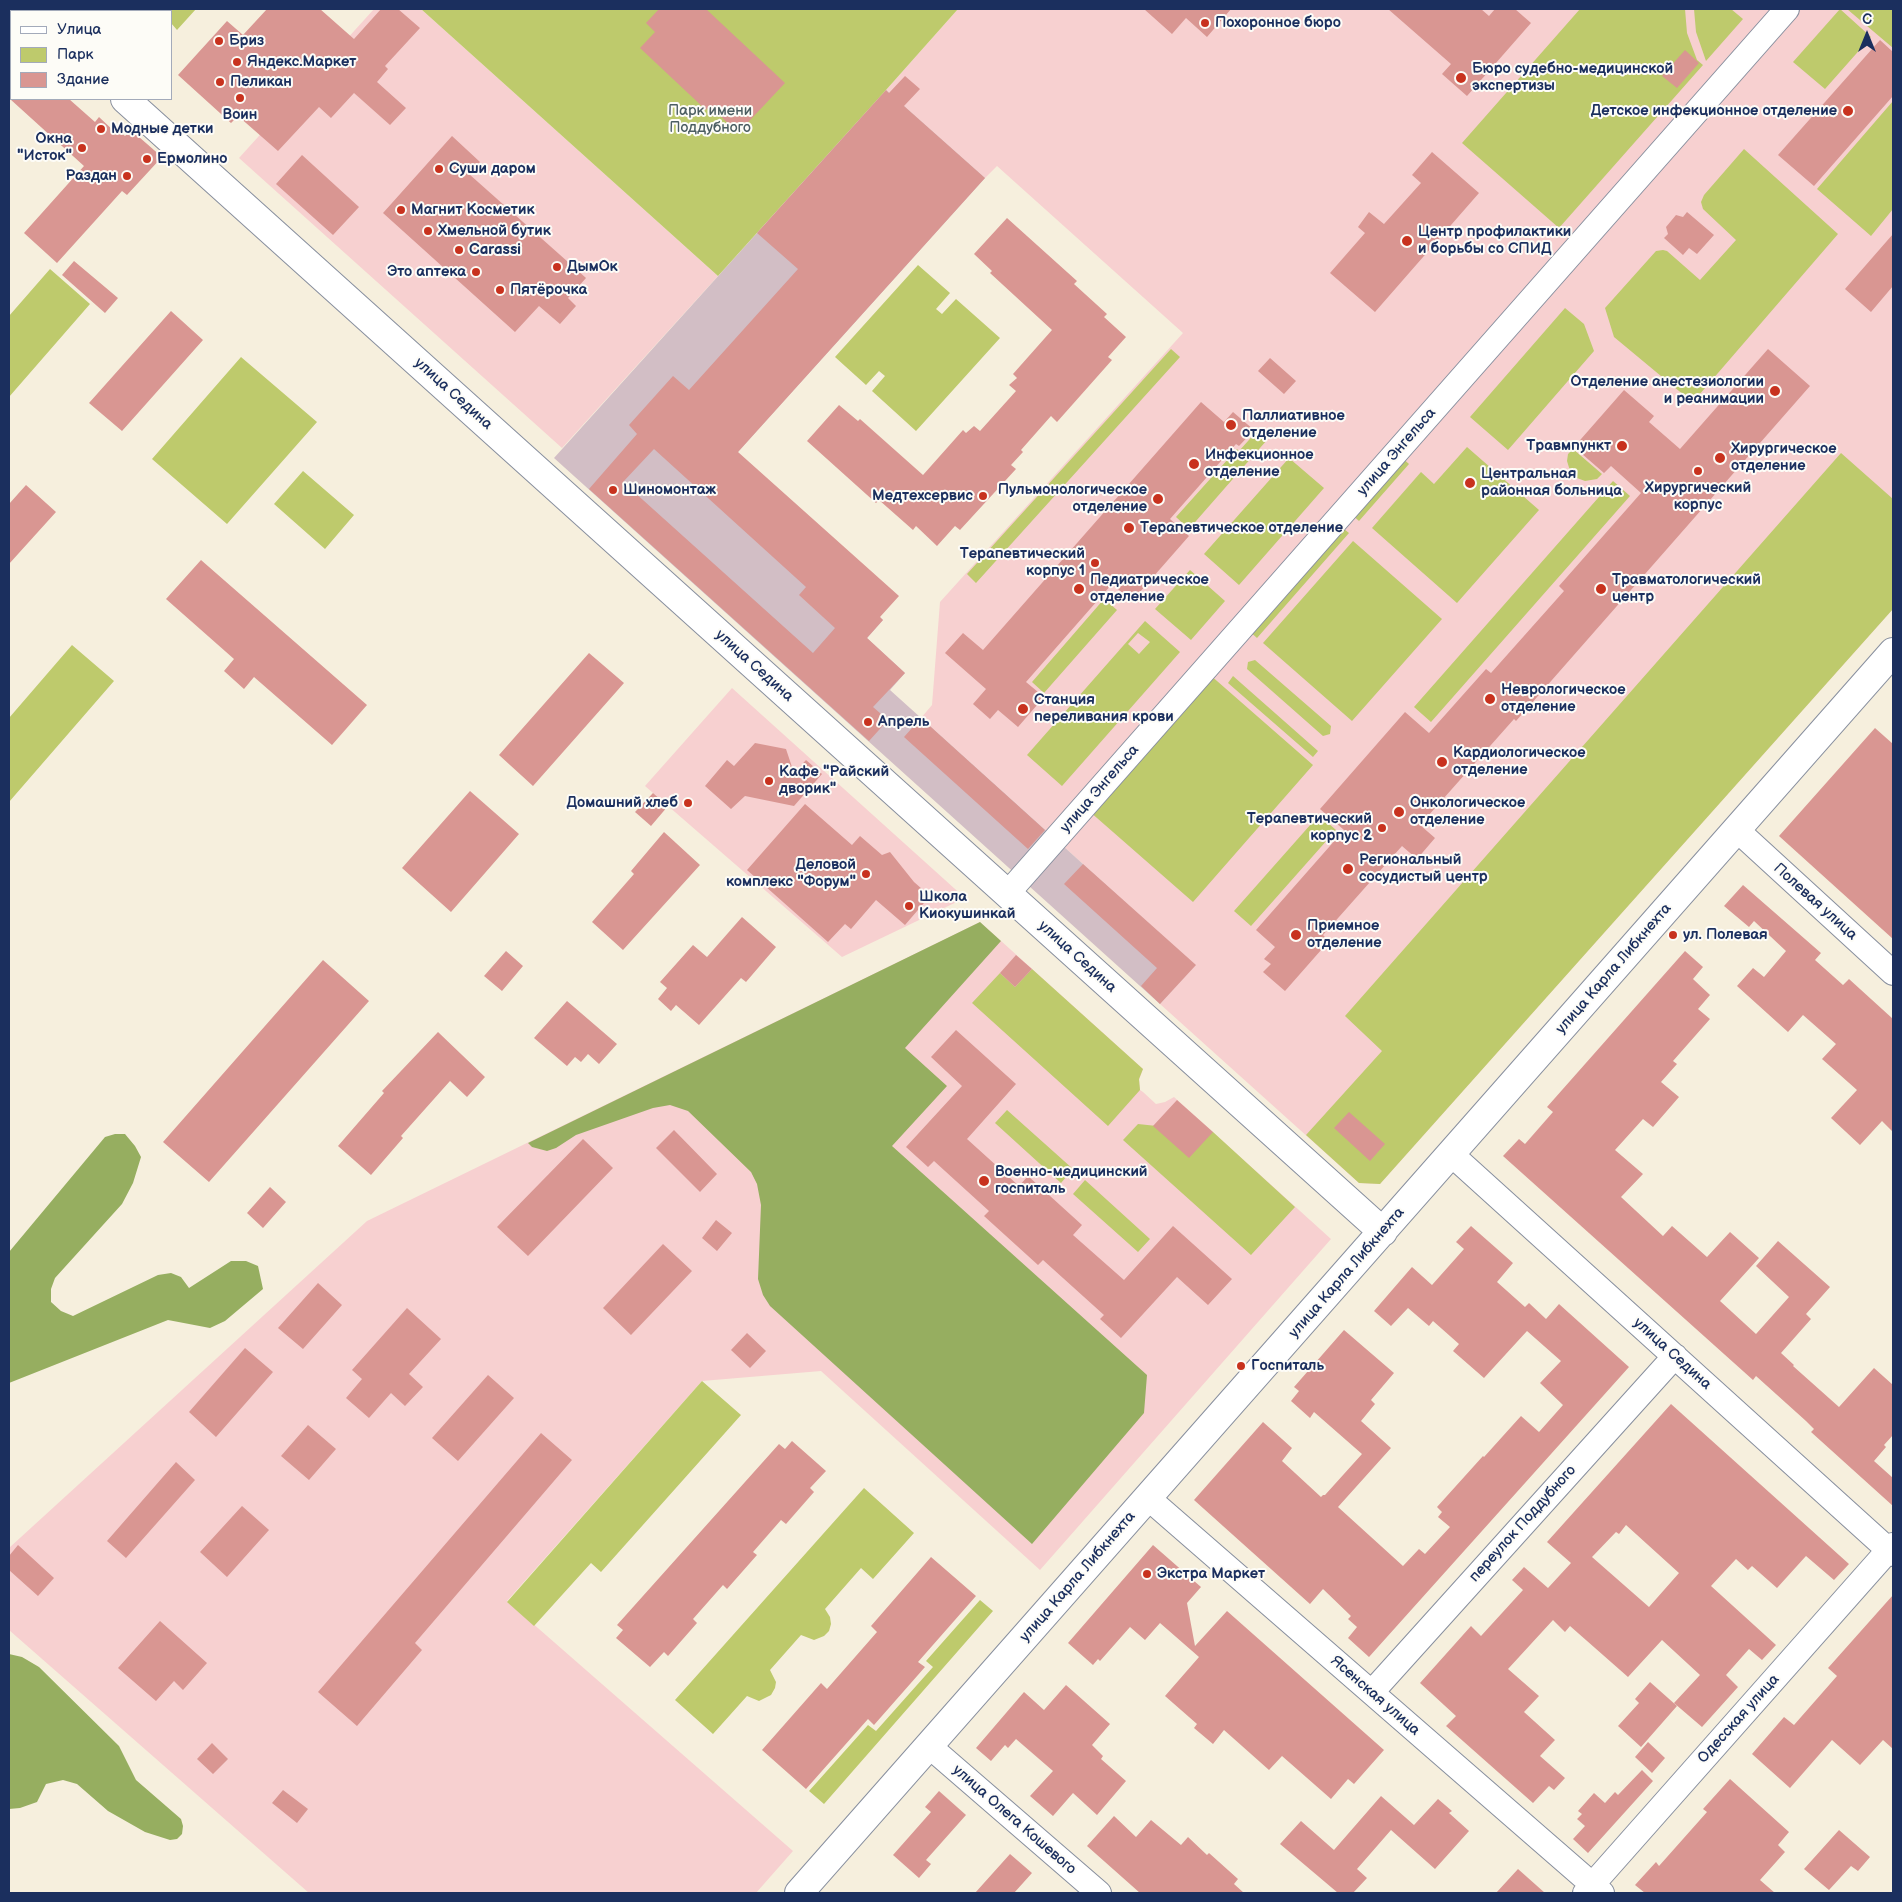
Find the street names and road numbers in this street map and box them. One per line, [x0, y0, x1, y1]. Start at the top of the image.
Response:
street label: улица Седина [410, 354, 496, 434]
street label: улица Энгельса [1354, 404, 1440, 500]
street label: улица Седина [711, 626, 797, 706]
street label: улица Энгельса [1057, 741, 1143, 837]
street label: Полевая улица [1769, 860, 1861, 944]
street label: улица Карла Либкнехта [1552, 900, 1676, 1038]
street label: улица Седина [1034, 917, 1120, 997]
street label: улица Карла Либкнехта [1285, 1204, 1409, 1342]
street label: улица Седина [1629, 1314, 1715, 1394]
street label: переулок Поддубного [1466, 1462, 1580, 1586]
street label: улица Карла Либкнехта [1016, 1508, 1140, 1646]
street label: Ясенская улица [1327, 1652, 1423, 1740]
street label: Одесская улица [1694, 1671, 1784, 1767]
street label: улица Олега Кошевого [948, 1761, 1080, 1879]

